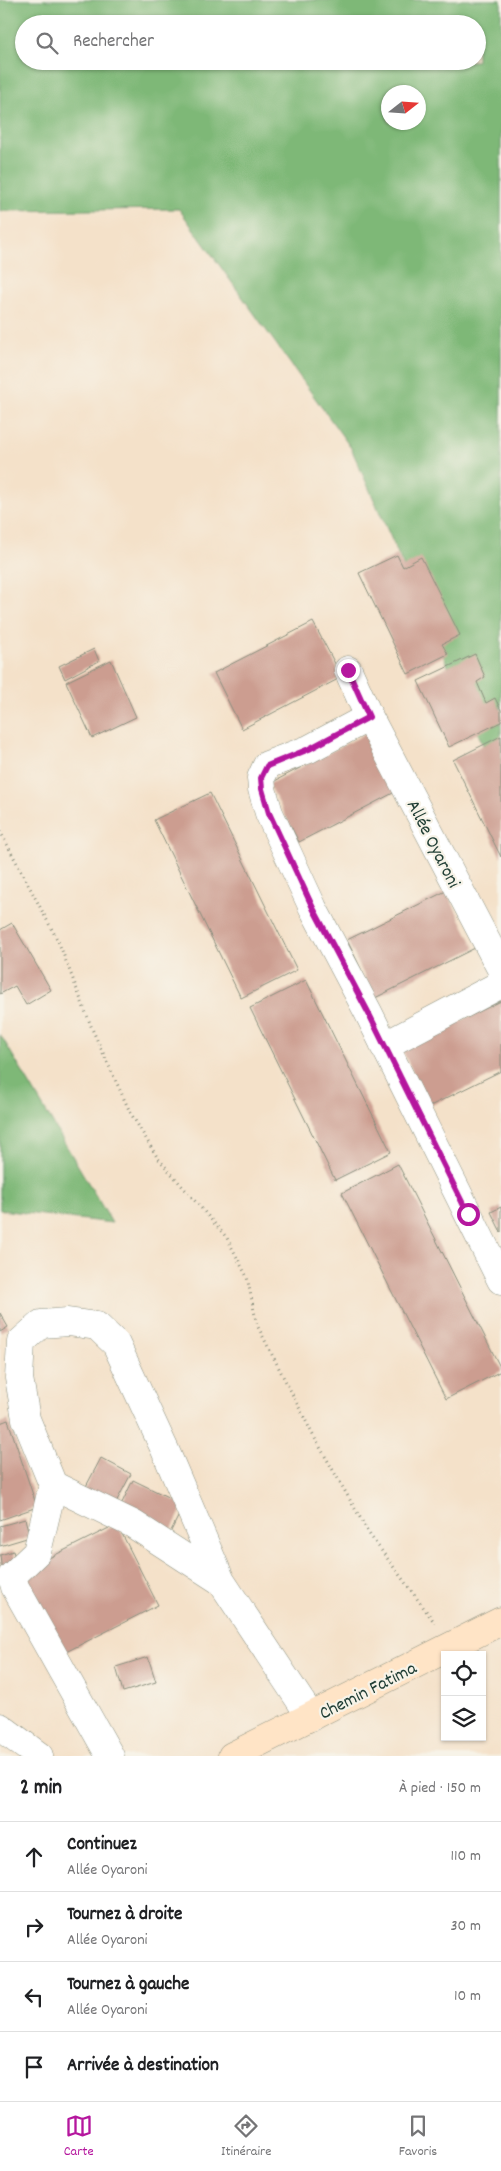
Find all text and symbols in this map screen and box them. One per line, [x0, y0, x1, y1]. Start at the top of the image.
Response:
search box [15, 15, 486, 70]
icon: search [33, 29, 61, 57]
text: Rechercher [73, 29, 154, 56]
north arrow [381, 85, 426, 130]
route end [337, 659, 360, 682]
street label: Allée Oyaroni [398, 796, 466, 894]
route start [457, 1203, 480, 1226]
map controls [441, 1651, 486, 1741]
button: locate [441, 1651, 486, 1696]
street label: Chemin Fatima [315, 1656, 423, 1728]
button: layers [441, 1696, 486, 1741]
text: 2 min [20, 1774, 62, 1804]
text: À pied · 150 m [399, 1777, 481, 1800]
text: Continuez [67, 1832, 137, 1859]
icon: ahead [20, 1843, 48, 1871]
text: 110 m [451, 1845, 481, 1868]
text: Allée Oyaroni [67, 1859, 148, 1882]
text: Tournez à droite [67, 1902, 182, 1929]
icon: right [20, 1913, 48, 1941]
text: 30 m [451, 1915, 481, 1938]
text: Allée Oyaroni [67, 1929, 148, 1952]
text: Tournez à gauche [67, 1972, 189, 1999]
icon: left [20, 1983, 48, 2011]
text: 10 m [454, 1985, 481, 2008]
text: Allée Oyaroni [67, 1999, 148, 2022]
icon: arrive [20, 2053, 48, 2081]
text: Arrivée à destination [67, 2053, 219, 2080]
tab: Carte [64, 2112, 94, 2162]
tab: Itinéraire [221, 2112, 271, 2162]
tab: Favoris [399, 2112, 437, 2162]

